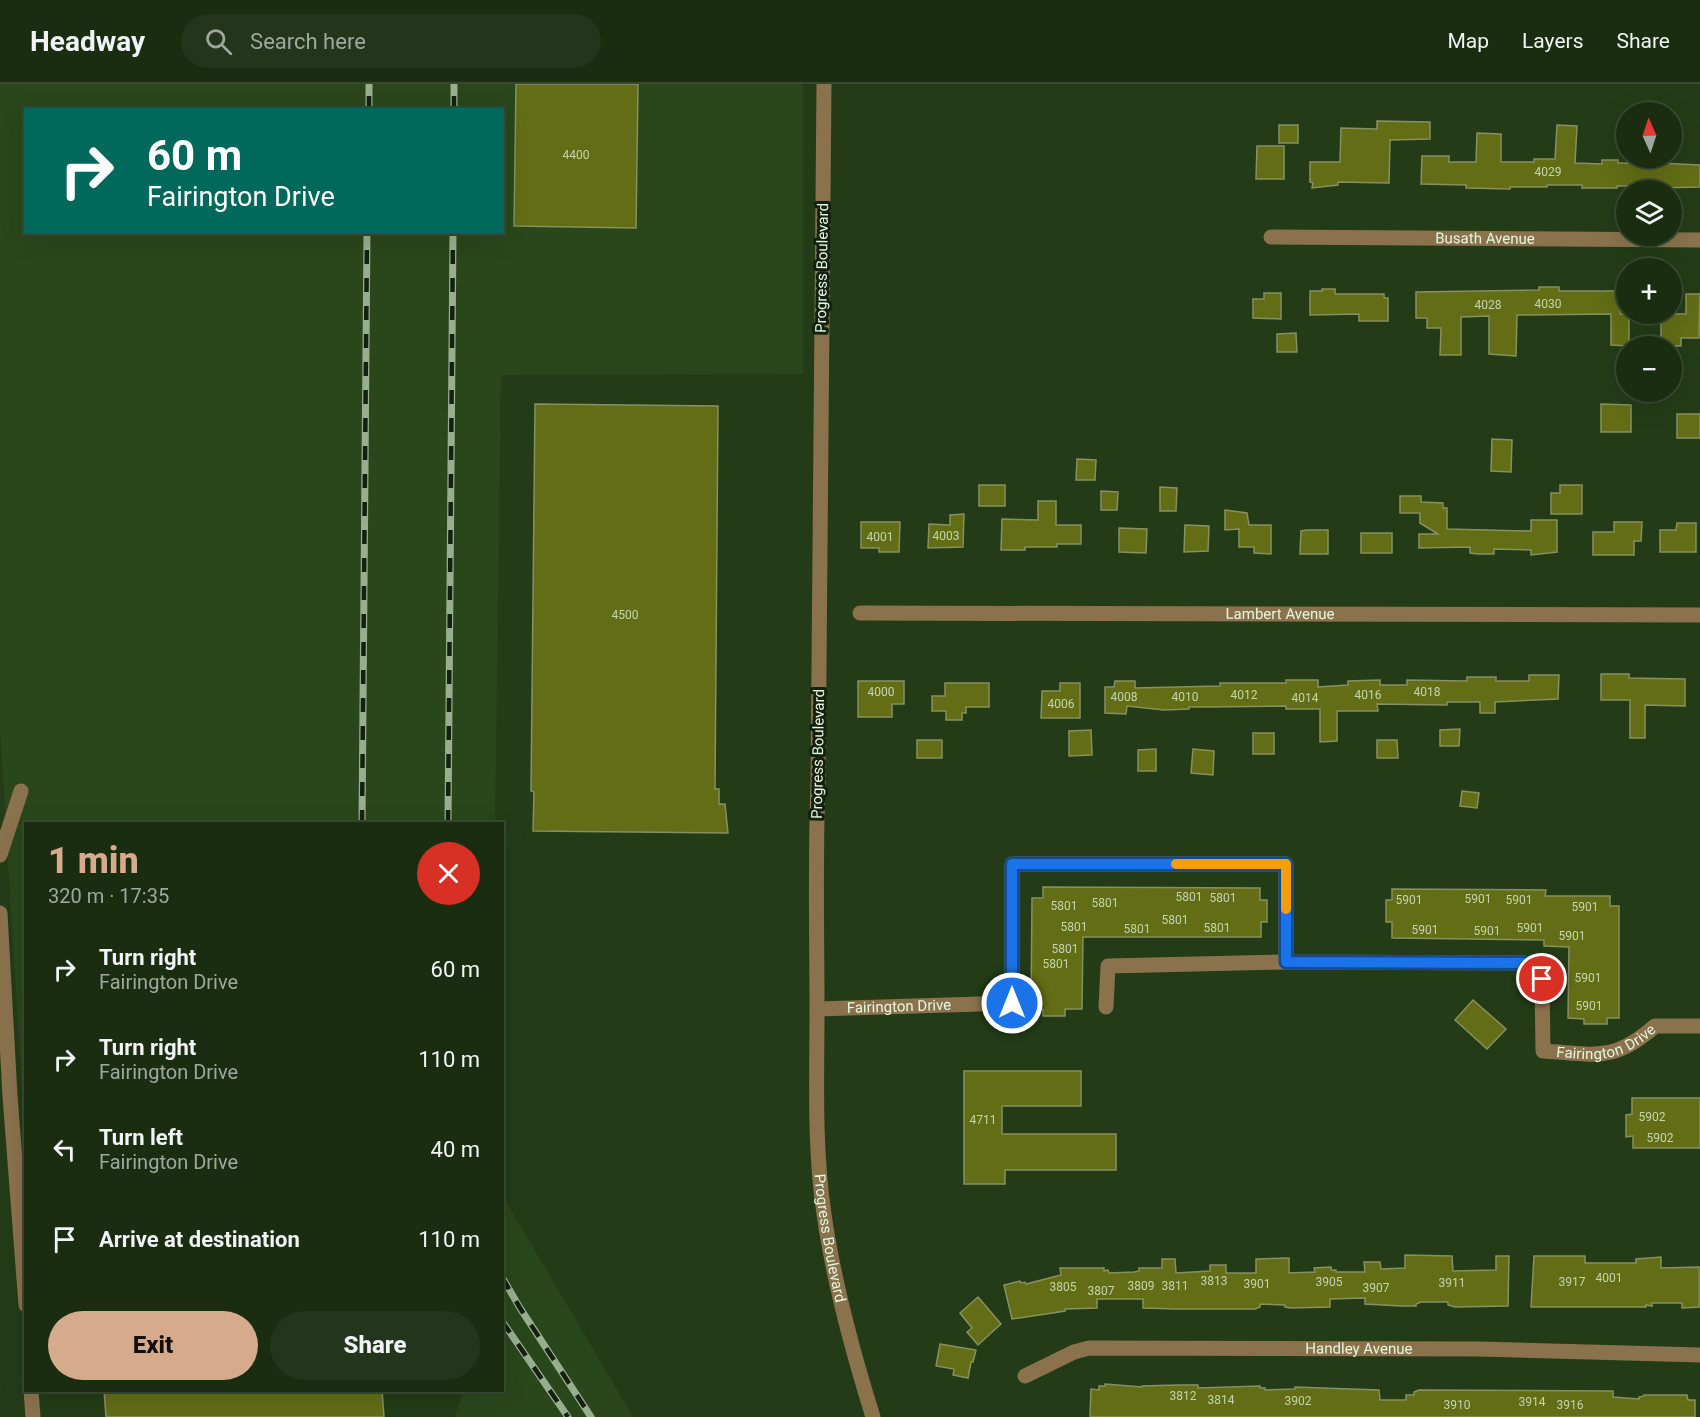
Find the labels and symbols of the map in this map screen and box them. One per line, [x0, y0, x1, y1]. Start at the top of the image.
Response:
north arrow [1616, 102, 1682, 168]
house number: 4400 [563, 148, 590, 162]
house number: 4029 [1535, 165, 1561, 179]
street label: Progress Boulevard [812, 203, 832, 333]
street label: Busath Avenue [1435, 229, 1535, 248]
house number: 4030 [1535, 297, 1562, 311]
house number: 4028 [1475, 298, 1502, 312]
house number: 4003 [933, 529, 959, 543]
house number: 4001 [867, 530, 893, 544]
street label: Lambert Avenue [1225, 605, 1335, 623]
house number: 4500 [612, 608, 639, 622]
house number: 4000 [868, 685, 895, 699]
house number: 4018 [1414, 685, 1441, 699]
house number: 4012 [1231, 688, 1258, 702]
house number: 4016 [1355, 688, 1382, 702]
street label: Progress Boulevard [808, 689, 828, 819]
house number: 4008 [1111, 690, 1138, 704]
house number: 4010 [1172, 690, 1199, 704]
house number: 4014 [1292, 691, 1319, 705]
house number: 4006 [1048, 697, 1075, 711]
house number: 5801 [1176, 890, 1202, 904]
house number: 5801 [1210, 891, 1236, 905]
house number: 5901 [1465, 892, 1491, 906]
house number: 5901 [1396, 893, 1422, 907]
house number: 5901 [1506, 893, 1532, 907]
house number: 5801 [1092, 896, 1118, 910]
house number: 5801 [1051, 899, 1077, 913]
house number: 5901 [1572, 900, 1598, 914]
house number: 5801 [1162, 913, 1188, 927]
house number: 5801 [1061, 920, 1087, 934]
house number: 5801 [1204, 921, 1230, 935]
house number: 5901 [1517, 921, 1543, 935]
house number: 5801 [1124, 922, 1150, 936]
house number: 5901 [1412, 923, 1438, 937]
house number: 5901 [1474, 924, 1500, 938]
house number: 5901 [1559, 929, 1585, 943]
house number: 5801 [1052, 942, 1078, 956]
pin [1516, 953, 1567, 1004]
house number: 5801 [1043, 957, 1069, 971]
position arrow [980, 971, 1044, 1035]
house number: 5901 [1575, 971, 1601, 985]
street label: Fairington Drive [846, 996, 951, 1017]
house number: 5901 [1576, 999, 1602, 1013]
street label: Fairington Drive [1556, 1020, 1659, 1063]
house number: 5902 [1639, 1110, 1666, 1124]
house number: 4711 [970, 1113, 996, 1127]
house number: 5902 [1647, 1131, 1674, 1145]
street label: Progress Boulevard [810, 1173, 850, 1304]
house number: 4001 [1596, 1271, 1622, 1285]
house number: 3813 [1201, 1274, 1227, 1288]
house number: 3905 [1316, 1275, 1343, 1289]
house number: 3917 [1559, 1275, 1586, 1289]
house number: 3911 [1439, 1276, 1465, 1290]
house number: 3901 [1244, 1277, 1270, 1291]
house number: 3809 [1128, 1279, 1154, 1293]
house number: 3811 [1162, 1279, 1188, 1293]
house number: 3805 [1050, 1280, 1077, 1294]
house number: 3907 [1363, 1281, 1390, 1295]
house number: 3807 [1088, 1284, 1115, 1298]
street label: Handley Avenue [1305, 1340, 1413, 1358]
house number: 3812 [1170, 1389, 1197, 1403]
house number: 3814 [1208, 1393, 1235, 1407]
house number: 3902 [1285, 1394, 1312, 1408]
house number: 3914 [1519, 1395, 1546, 1409]
house number: 3910 [1444, 1398, 1471, 1412]
house number: 3916 [1557, 1398, 1584, 1412]

